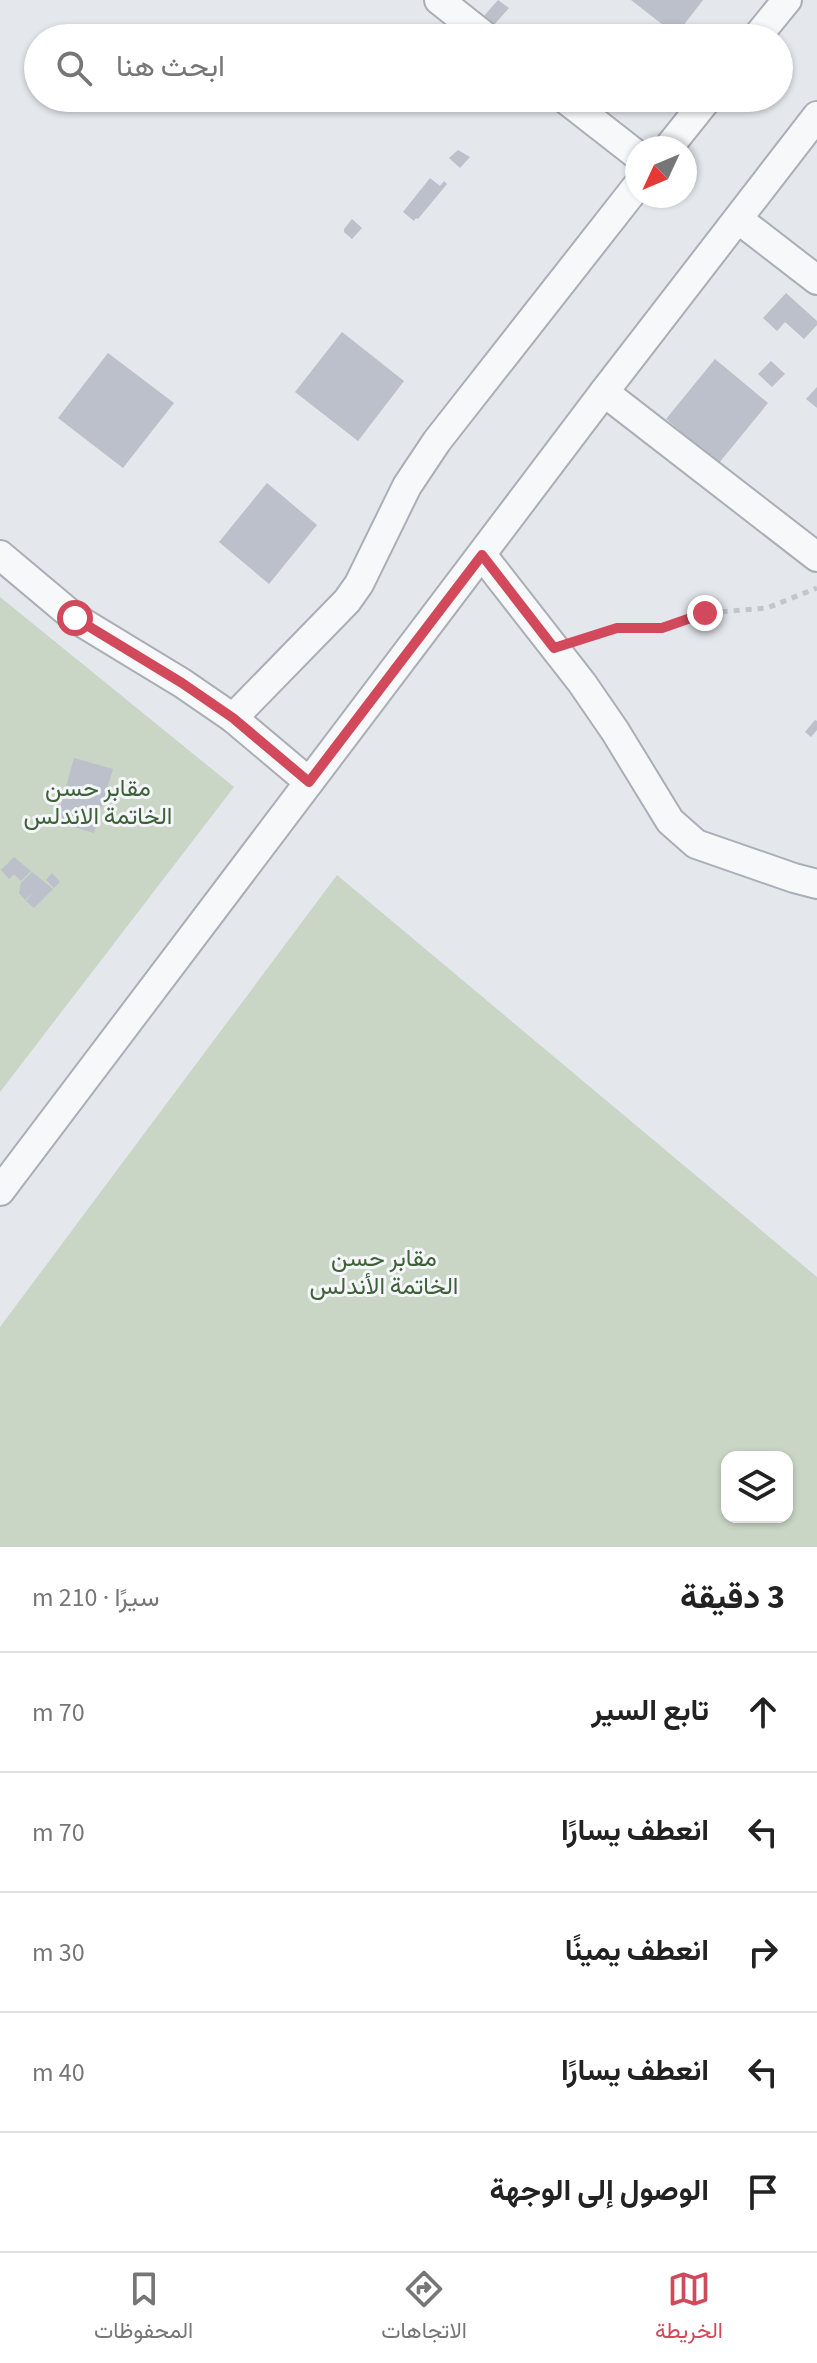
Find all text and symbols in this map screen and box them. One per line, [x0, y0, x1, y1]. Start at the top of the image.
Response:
search box [24, 24, 793, 112]
text: ابحث هنا [116, 45, 225, 88]
icon: search [52, 46, 96, 90]
north arrow [625, 136, 697, 208]
route end [687, 595, 723, 631]
route start [57, 600, 93, 636]
park label: مقابر حسن الخاتمة الاندلس [24, 771, 172, 834]
park label: مقابر حسن الخاتمة الأندلس [310, 1241, 458, 1304]
map controls [721, 1451, 793, 1523]
button: layers [721, 1451, 793, 1523]
text: 3 دقيقة [680, 1573, 785, 1622]
text: سيرًا · 210 m [32, 1579, 160, 1616]
text: تابع السير [591, 1689, 709, 1732]
icon: ahead [741, 1690, 785, 1734]
text: 70 m [32, 1694, 85, 1731]
text: انعطف يسارًا [561, 1809, 709, 1852]
icon: left [741, 1810, 785, 1854]
text: 70 m [32, 1814, 85, 1851]
text: انعطف يمينًا [565, 1929, 709, 1972]
icon: right [741, 1930, 785, 1974]
text: 30 m [32, 1934, 85, 1971]
text: انعطف يسارًا [561, 2049, 709, 2092]
icon: left [741, 2050, 785, 2094]
text: 40 m [32, 2054, 85, 2091]
text: الوصول إلى الوجهة [490, 2169, 709, 2212]
icon: arrive [741, 2170, 785, 2214]
tab: المحفوظات [94, 2267, 193, 2350]
tab: الاتجاهات [381, 2267, 467, 2350]
tab: الخريطة [655, 2267, 723, 2350]

